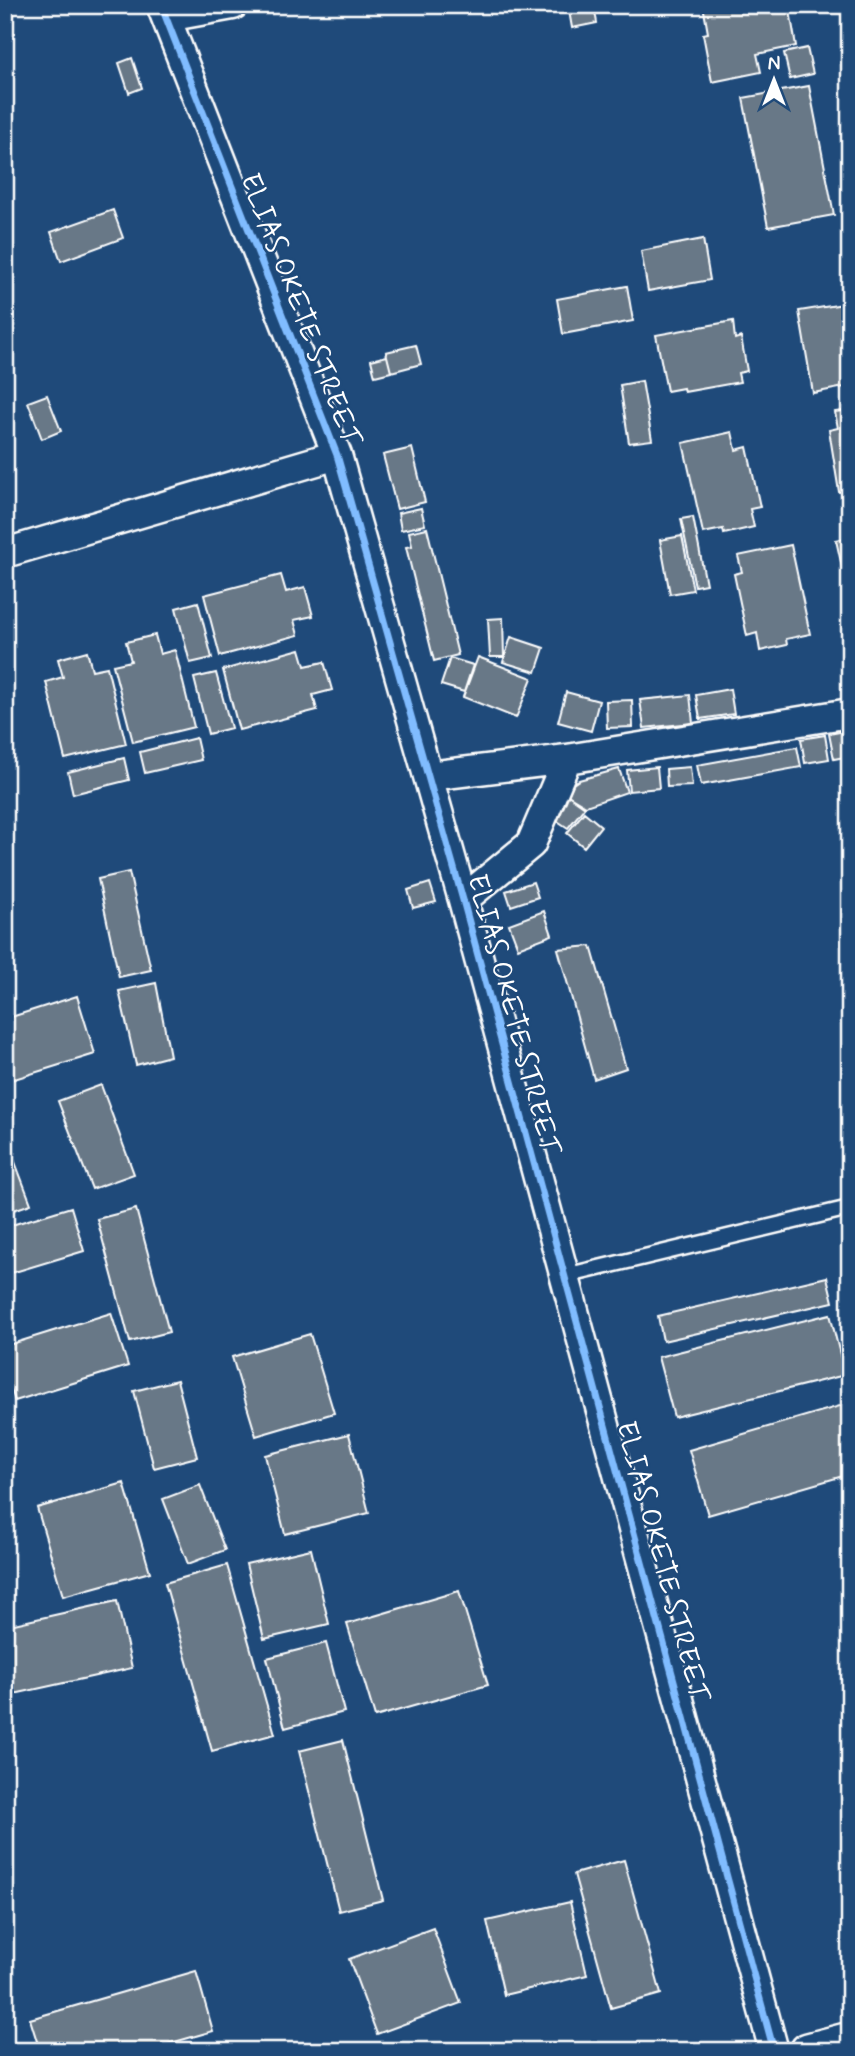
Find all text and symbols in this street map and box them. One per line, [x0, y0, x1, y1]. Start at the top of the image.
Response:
north arrow [740, 46, 810, 116]
text: N [768, 52, 780, 77]
street label: ELIAS OKETE STREET [231, 168, 369, 452]
street label: ELIAS OKETE STREET [457, 870, 568, 1160]
street label: ELIAS OKETE STREET [606, 1417, 717, 1707]

